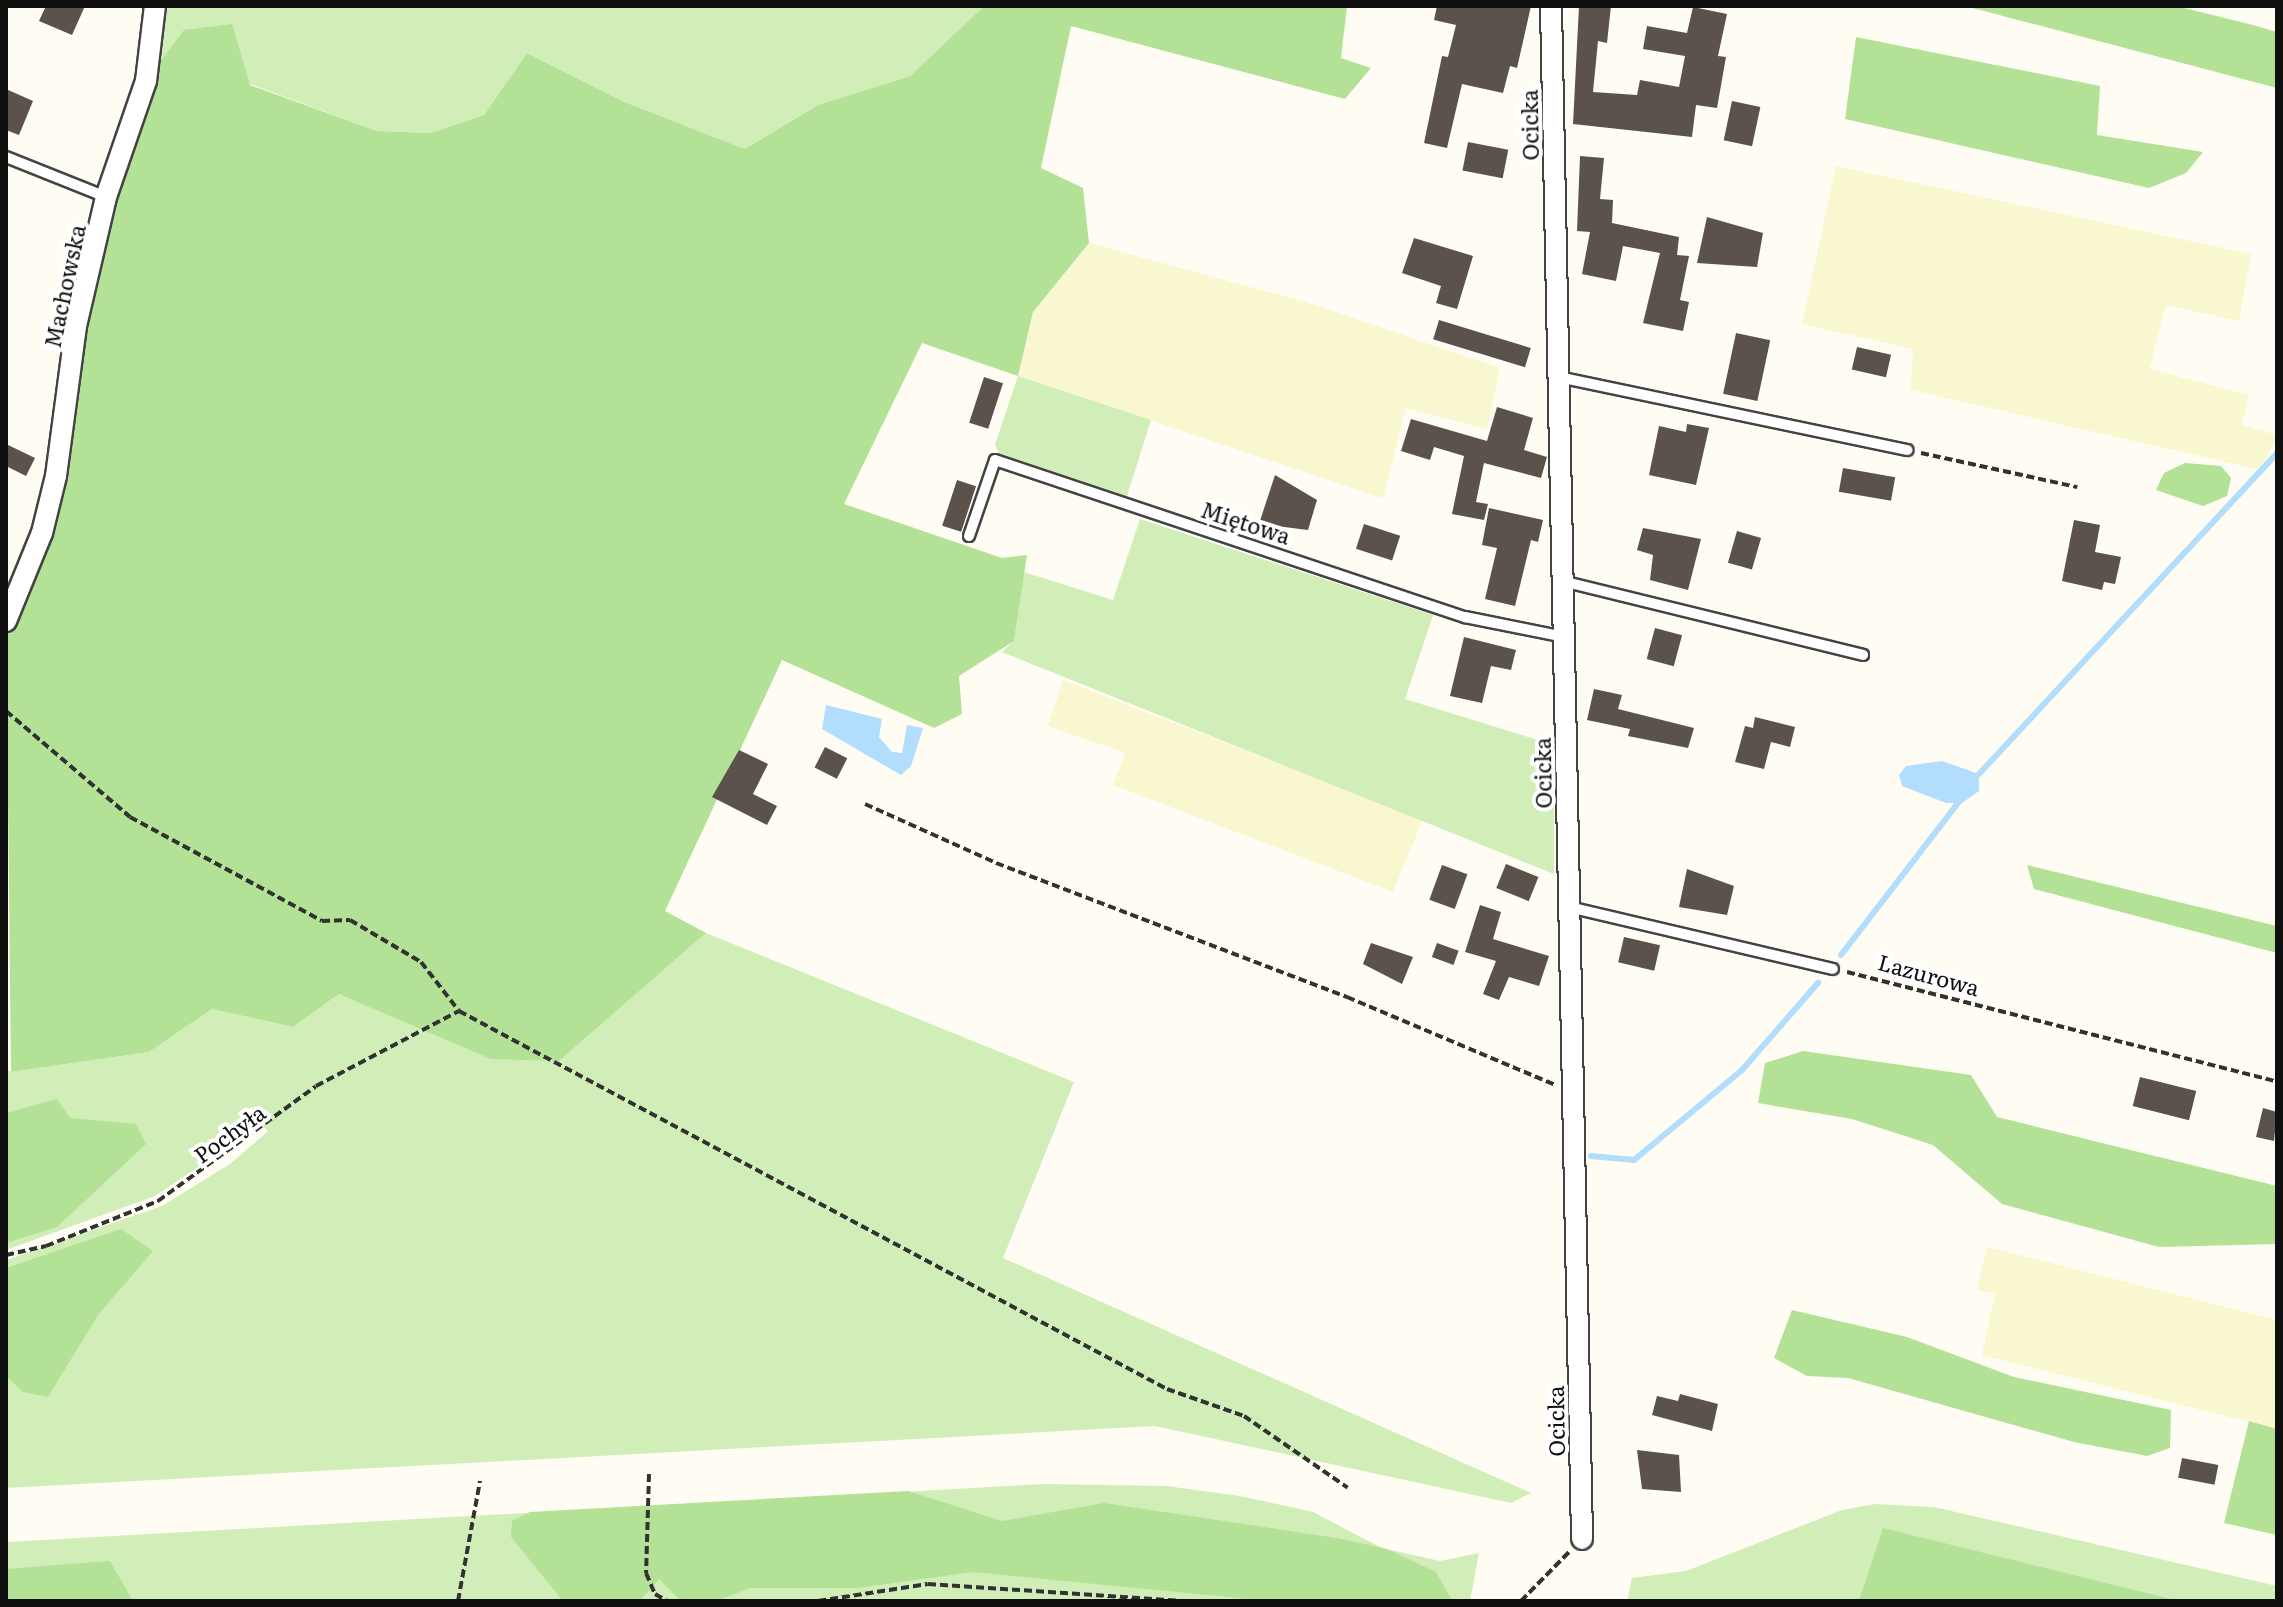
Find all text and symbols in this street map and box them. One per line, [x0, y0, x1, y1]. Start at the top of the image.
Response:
street label: Ocicka [1515, 89, 1543, 161]
street label: Machowska [38, 222, 90, 350]
street label: Miętowa [1198, 495, 1294, 549]
street label: Ocicka [1528, 737, 1556, 809]
street label: Lazurowa [1875, 948, 1983, 1000]
street label: Pochyła [188, 1098, 270, 1168]
street label: Ocicka [1541, 1385, 1569, 1457]

